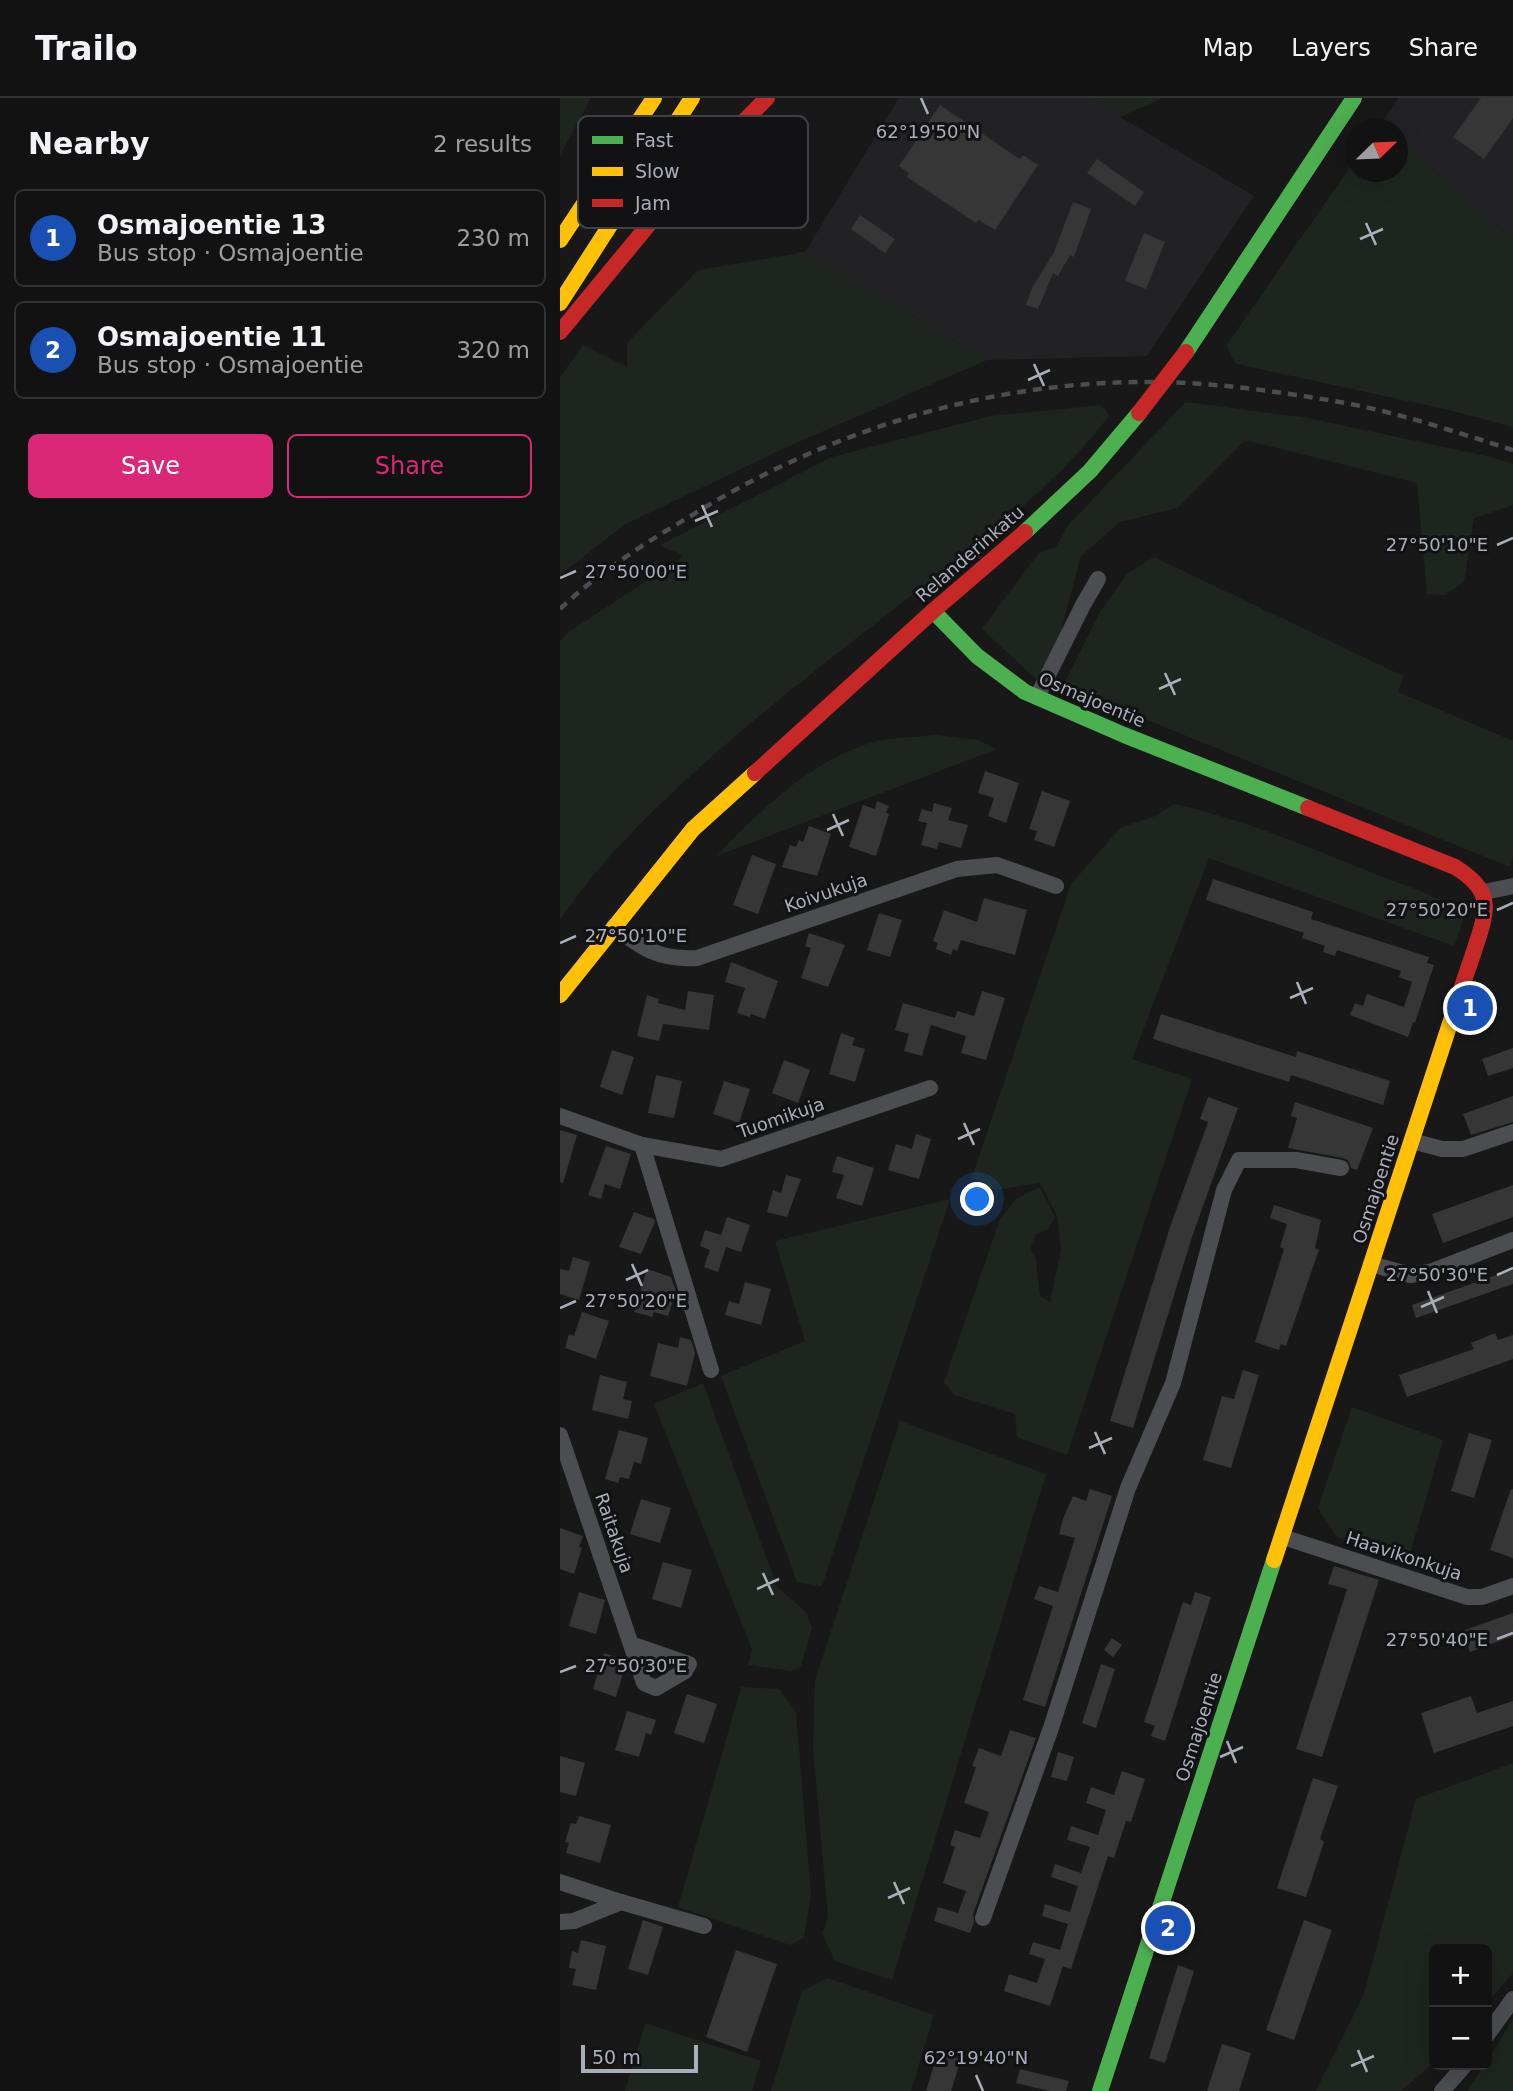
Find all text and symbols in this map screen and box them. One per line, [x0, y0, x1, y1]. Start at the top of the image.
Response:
text: Trailo [35, 29, 138, 68]
text: Map [1203, 34, 1253, 62]
text: Layers [1291, 34, 1371, 62]
text: Share [1409, 34, 1478, 62]
legend [578, 116, 808, 228]
north arrow [1345, 119, 1408, 182]
text: 62°19'50"N [876, 121, 980, 142]
text: Nearby [28, 126, 150, 161]
text: Fast [635, 129, 673, 151]
text: 2 results [433, 131, 532, 157]
text: Slow [635, 160, 680, 182]
text: Jam [634, 192, 671, 214]
text: Osmajoentie 13 [97, 210, 326, 240]
text: 1 [45, 225, 61, 251]
text: 230 m [456, 225, 530, 251]
text: Bus stop · Osmajoentie [97, 240, 364, 266]
text: Osmajoentie 11 [97, 322, 326, 352]
text: 2 [45, 337, 61, 363]
text: 320 m [456, 337, 530, 363]
text: Bus stop · Osmajoentie [97, 352, 364, 378]
button: Save [28, 434, 273, 498]
button: Share [287, 434, 532, 498]
street label: Relanderinkatu [911, 501, 1028, 606]
text: 27°50'10"E [1386, 534, 1488, 555]
text: 27°50'00"E [585, 561, 687, 582]
street label: Osmajoentie [1036, 668, 1149, 731]
street label: Koivukuja [782, 869, 870, 917]
text: 27°50'20"E [1386, 899, 1488, 920]
text: 27°50'10"E [585, 925, 687, 946]
pin: 1 [1447, 982, 1493, 1034]
street label: Tuomikuja [734, 1093, 827, 1143]
street label: Osmajoentie [1348, 1132, 1403, 1246]
your location [960, 1182, 994, 1216]
text: 27°50'30"E [1386, 1264, 1488, 1285]
text: 27°50'20"E [585, 1290, 687, 1311]
street label: Raitakuja [591, 1490, 638, 1576]
street label: Haavikonkuja [1343, 1527, 1465, 1584]
text: 27°50'40"E [1386, 1629, 1488, 1650]
text: 27°50'30"E [585, 1655, 687, 1676]
street label: Osmajoentie [1171, 1670, 1226, 1784]
pin: 2 [1145, 1902, 1191, 1954]
map controls [1429, 1944, 1492, 2070]
button: + [1429, 1944, 1492, 2007]
button: − [1429, 2007, 1492, 2070]
scale bar [581, 2042, 698, 2074]
text: 50 m [592, 2046, 641, 2068]
text: 62°19'40"N [924, 2047, 1028, 2068]

